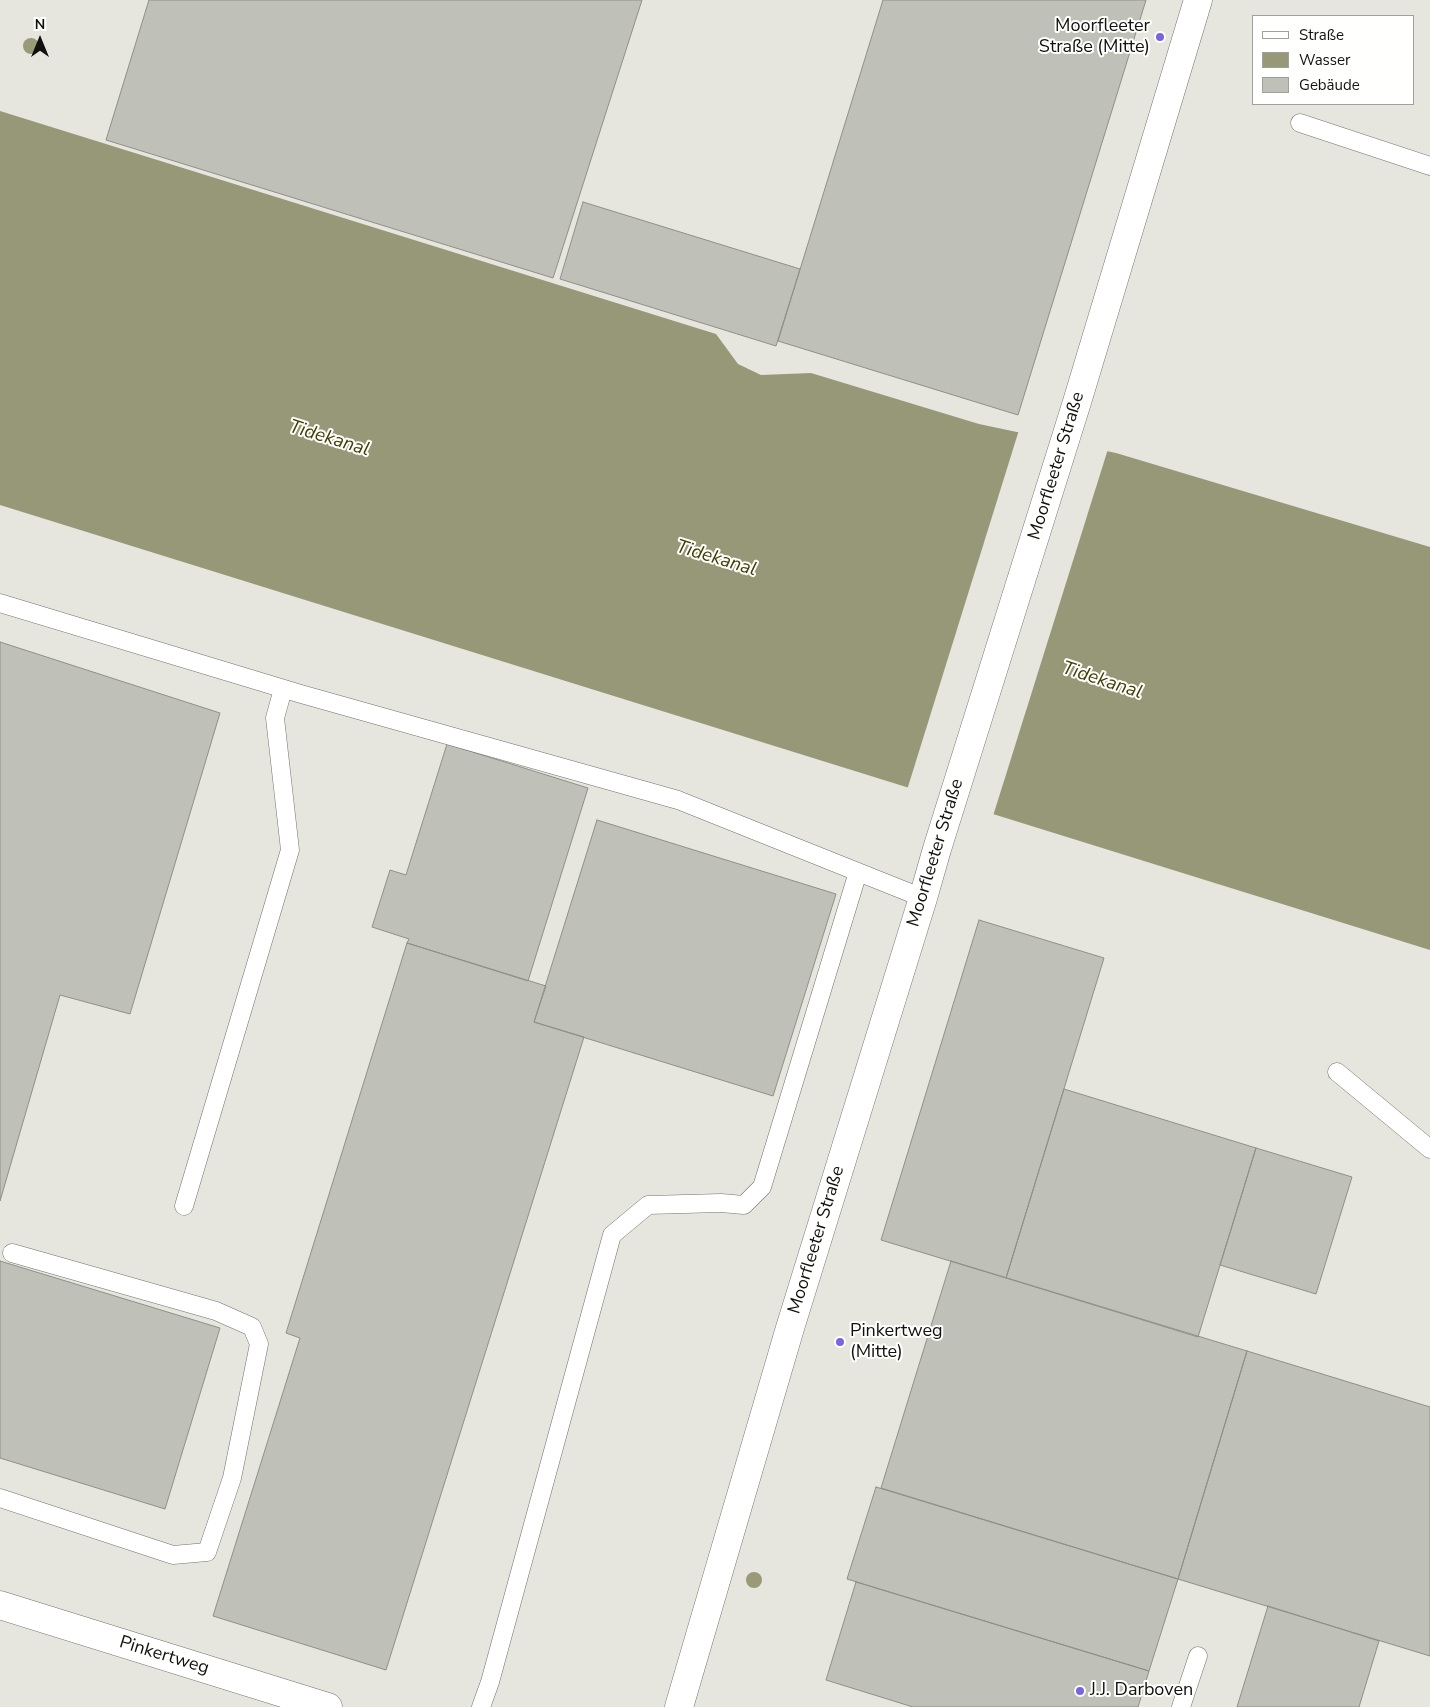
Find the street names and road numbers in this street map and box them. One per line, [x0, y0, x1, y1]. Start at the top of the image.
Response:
street label: Moorfleeter Straße [1024, 389, 1090, 543]
street label: Moorfleeter Straße [903, 776, 969, 930]
street label: Moorfleeter Straße [784, 1163, 850, 1317]
street label: Pinkertweg [117, 1632, 211, 1680]

